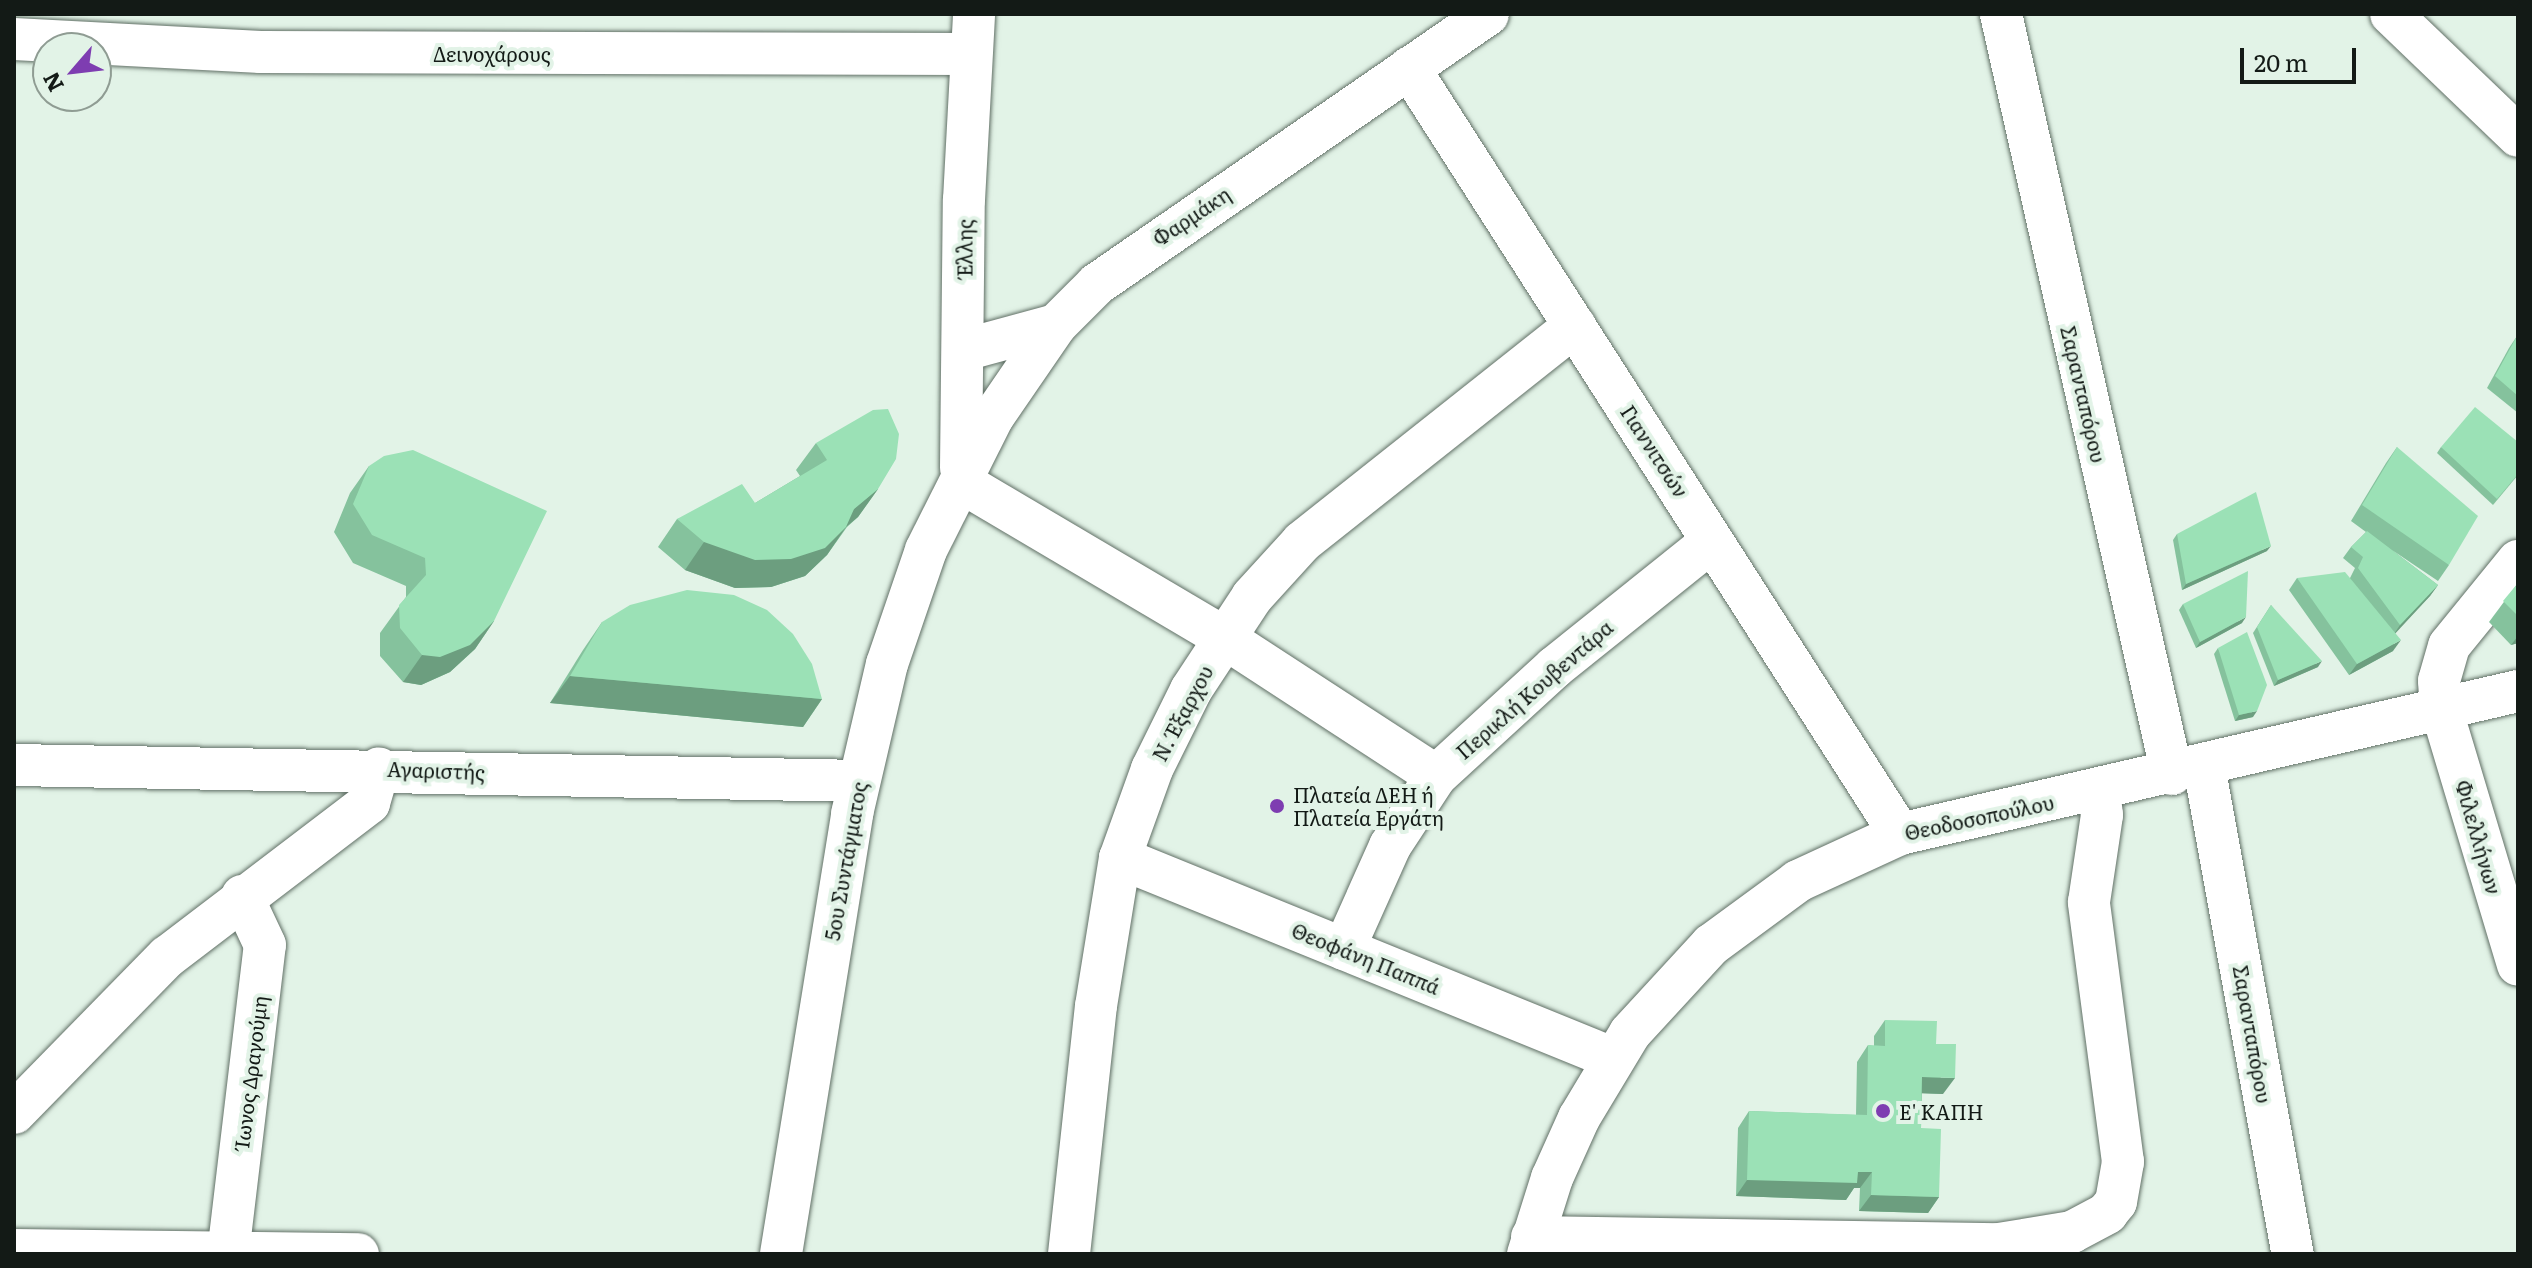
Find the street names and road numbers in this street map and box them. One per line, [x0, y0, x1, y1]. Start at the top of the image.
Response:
street label: Δεινοχάρους [433, 41, 551, 65]
street label: Φαρμάκη [1148, 181, 1234, 251]
street label: Έλλης [952, 219, 976, 277]
street label: Σαρανταπόρου [2057, 323, 2111, 465]
street label: Γιαννιτσών [1616, 400, 1694, 502]
street label: Περικλή Κουβεντάρα [1451, 614, 1617, 764]
street label: Ν. Έξαρχου [1147, 661, 1217, 765]
street label: Αγαριστής [387, 756, 485, 784]
street label: Φιλελλήνων [2451, 777, 2507, 897]
street label: 5ου Συντάγματος [819, 780, 871, 942]
street label: Θεοδοσοπούλου [1902, 789, 2056, 845]
street label: Θεοφάνη Παππά [1288, 917, 1444, 999]
street label: Σαρανταπόρου [2229, 963, 2277, 1105]
street label: Ίωνος Δραγούμη [229, 994, 271, 1150]

